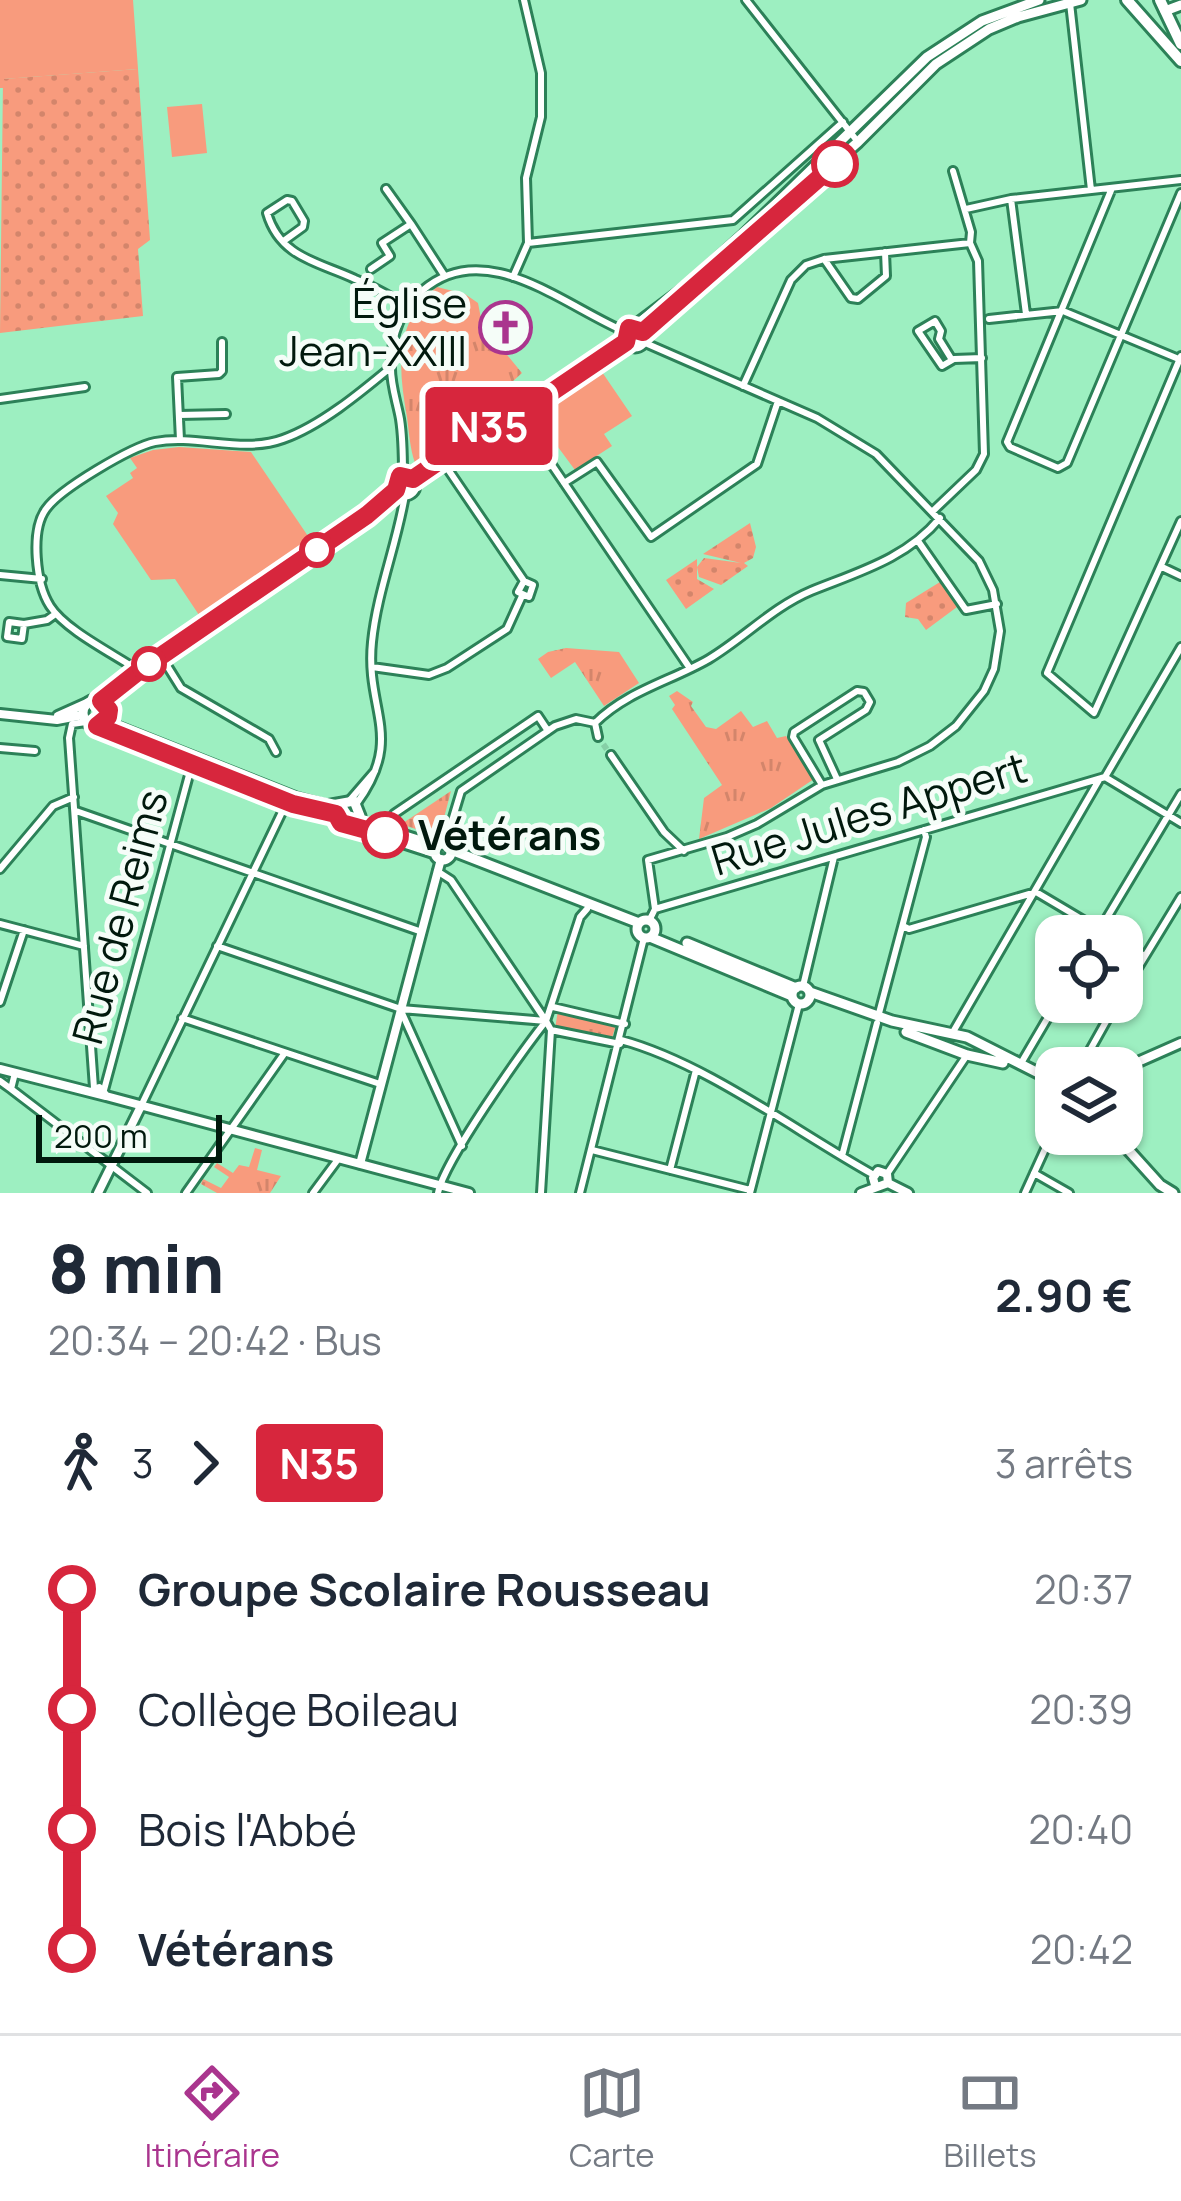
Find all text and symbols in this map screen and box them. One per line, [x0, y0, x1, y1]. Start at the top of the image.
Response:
unlabelled marker [813, 142, 857, 186]
place label: Église Jean-XXIII [279, 273, 467, 379]
church icon: Église Jean-XXIII [478, 299, 534, 355]
line badge: N35 [420, 387, 558, 465]
text: N35 [449, 397, 529, 455]
unlabelled marker [301, 534, 333, 566]
unlabelled marker [133, 648, 165, 680]
street label: Rue Jules Appert [704, 738, 1033, 888]
street label: Rue de Reims [57, 783, 181, 1050]
place label: Vétérans [418, 805, 601, 863]
marker: Vétérans [363, 813, 407, 857]
map controls [1035, 915, 1143, 1155]
button: locate [1035, 915, 1143, 1023]
button: layers [1035, 1047, 1143, 1155]
scale bar [36, 1109, 222, 1162]
text: 200 m [54, 1113, 148, 1158]
text: 8 min [48, 1223, 224, 1313]
text: 2.90 € [995, 1264, 1133, 1326]
text: 20:34 – 20:42 · Bus [48, 1313, 382, 1367]
icon: walk [48, 1430, 114, 1496]
icon: forward [172, 1430, 238, 1496]
text: N35 [280, 1434, 359, 1492]
text: 3 [132, 1436, 154, 1490]
text: 3 arrêts [995, 1436, 1133, 1490]
text: Groupe Scolaire Rousseau [138, 1558, 711, 1620]
text: 20:37 [1034, 1562, 1133, 1616]
text: Collège Boileau [138, 1678, 459, 1740]
text: 20:39 [1030, 1682, 1133, 1736]
text: Bois l'Abbé [138, 1798, 357, 1860]
text: 20:40 [1029, 1802, 1133, 1856]
text: Vétérans [138, 1918, 334, 1980]
text: 20:42 [1030, 1922, 1133, 1976]
tab: Itinéraire [144, 2060, 280, 2177]
tab: Carte [569, 2060, 655, 2177]
tab: Billets [943, 2060, 1037, 2177]

